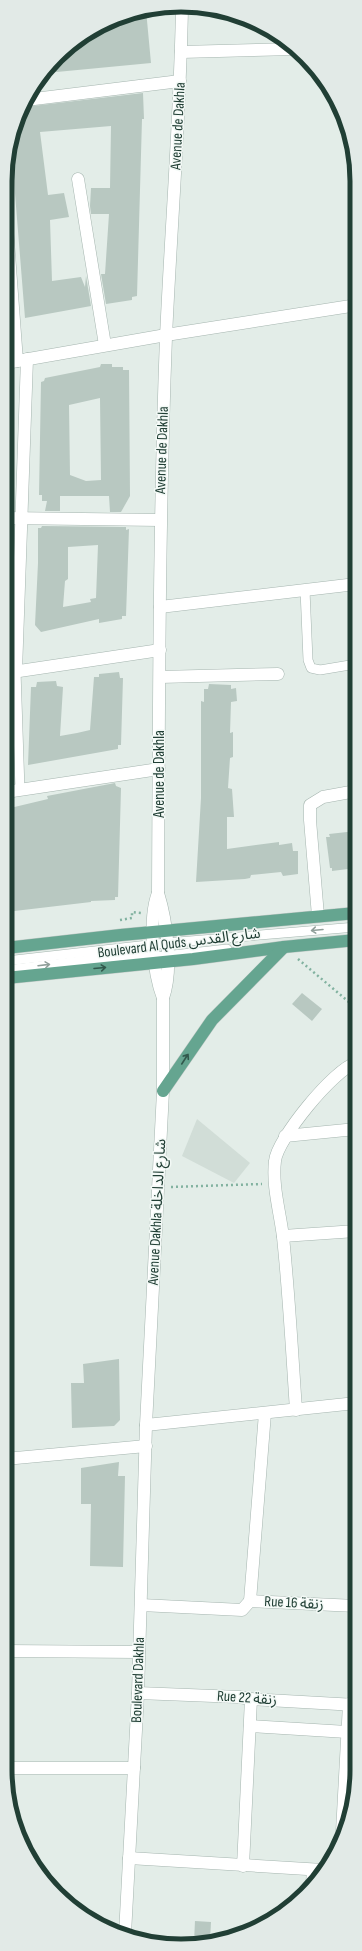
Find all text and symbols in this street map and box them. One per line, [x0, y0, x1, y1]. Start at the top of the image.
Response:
street label: Avenue de Dakhla [166, 82, 190, 171]
street label: Avenue de Dakhla [151, 406, 173, 495]
street label: Avenue de Dakhla [150, 730, 169, 819]
street label: Boulevard Al Quds شارع القدس [96, 924, 262, 964]
one-way arrow [311, 927, 324, 934]
one-way arrow [38, 962, 51, 969]
one-way arrow [93, 965, 106, 972]
one-way arrow [180, 1053, 189, 1064]
street label: Avenue Dakhla شارع الداخلة [144, 1138, 172, 1287]
street label: Rue 16 زنقة [264, 1592, 324, 1614]
street label: Boulevard Dakhla [127, 1637, 149, 1723]
street label: Rue 22 زنقة [216, 1686, 278, 1710]

